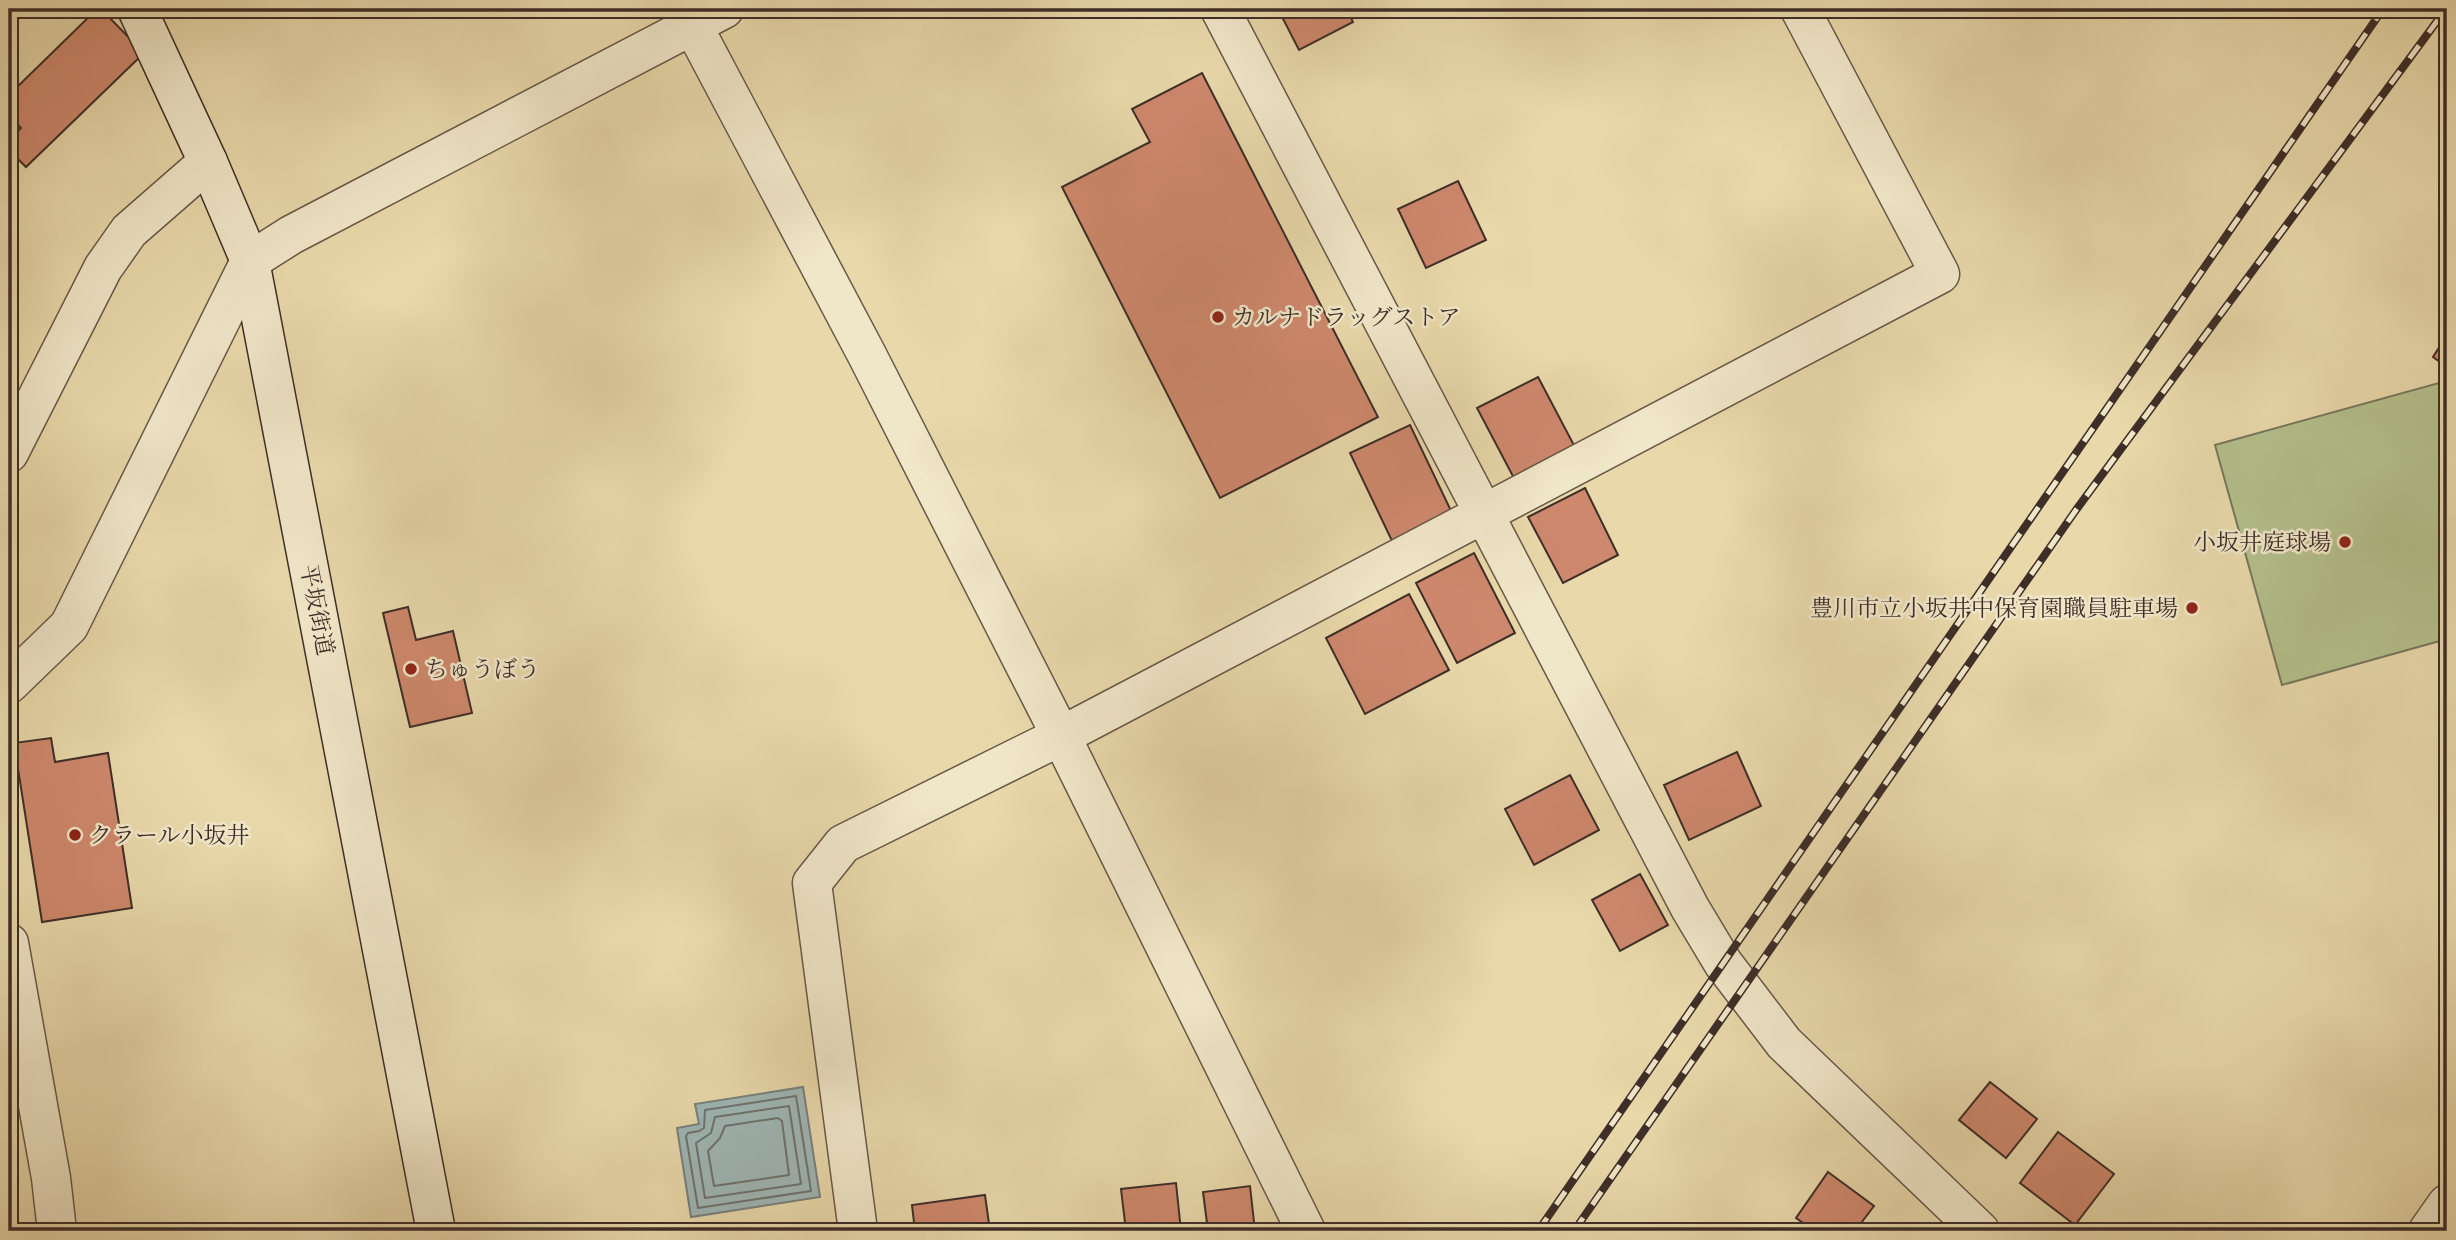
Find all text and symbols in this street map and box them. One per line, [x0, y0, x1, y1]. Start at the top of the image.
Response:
place label: カルナドラッグストア [1232, 304, 1461, 331]
marker: カルナドラッグストア [1210, 309, 1226, 325]
place label: 小坂井庭球場 [2193, 529, 2331, 556]
marker: 小坂井庭球場 [2337, 534, 2353, 550]
street label: 平坂街道 [295, 562, 339, 658]
place label: 豊川市立小坂井中保育園職員駐車場 [1810, 595, 2178, 622]
marker: 豊川市立小坂井中保育園職員駐車場 [2184, 600, 2200, 616]
place label: ちゅうぼう [425, 656, 540, 683]
marker: ちゅうぼう [403, 661, 419, 677]
place label: クラール小坂井 [89, 822, 250, 849]
marker: クラール小坂井 [67, 827, 83, 843]

